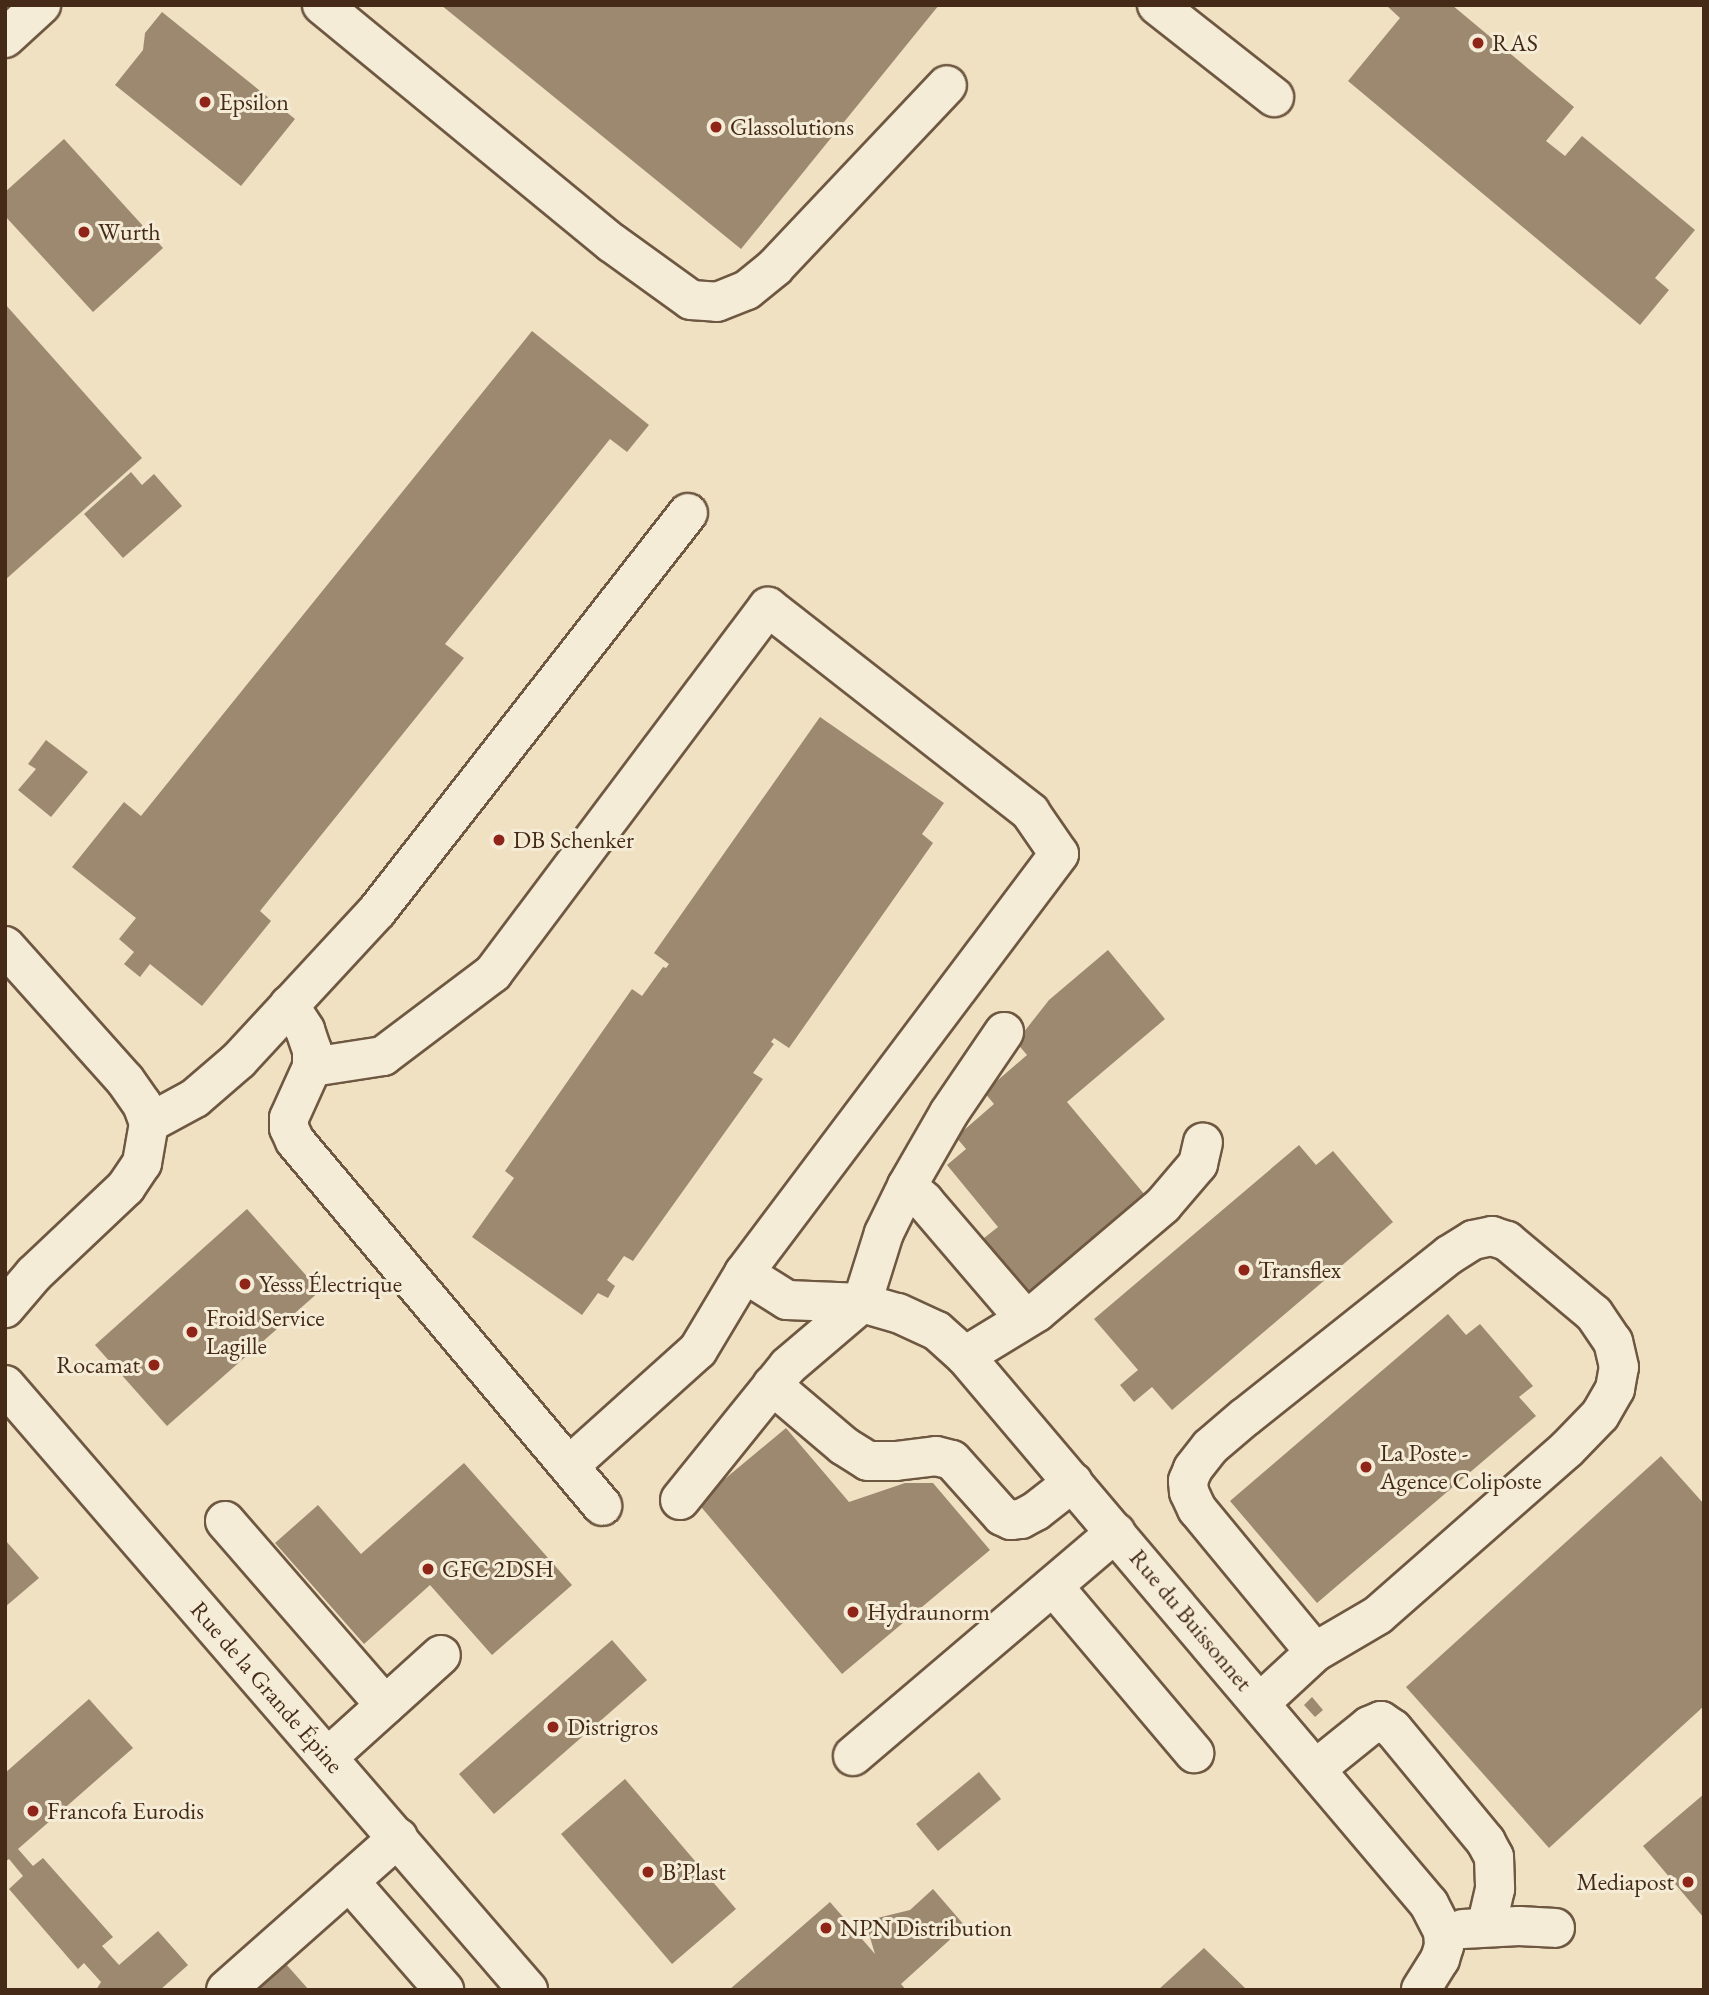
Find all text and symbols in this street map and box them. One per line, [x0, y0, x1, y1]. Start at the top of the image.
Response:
place label: RAS [1492, 29, 1538, 57]
marker: RAS [1470, 35, 1486, 51]
place label: Epsilon [219, 88, 289, 116]
marker: Epsilon [197, 94, 213, 110]
place label: Glassolutions [730, 113, 854, 141]
marker: Glassolutions [708, 119, 724, 135]
place label: Wurth [98, 218, 161, 246]
marker: Wurth [76, 224, 92, 240]
place label: DB Schenker [513, 826, 634, 854]
marker: DB Schenker [491, 832, 507, 848]
place label: Transflex [1258, 1256, 1341, 1284]
marker: Transflex [1236, 1262, 1252, 1278]
place label: Yesss Électrique [259, 1270, 402, 1298]
marker: Yesss Électrique [237, 1276, 253, 1292]
place label: Froid Service Lagille [206, 1304, 325, 1360]
marker: Froid Service Lagille [184, 1324, 200, 1340]
place label: Rocamat [56, 1351, 140, 1379]
marker: Rocamat [146, 1357, 162, 1373]
place label: La Poste - Agence Coliposte [1380, 1439, 1542, 1495]
marker: La Poste - Agence Coliposte [1358, 1459, 1374, 1475]
street label: Rue du Buissonnet [1123, 1543, 1259, 1697]
place label: GFC 2DSH [442, 1555, 554, 1583]
marker: GFC 2DSH [420, 1561, 436, 1577]
street label: Rue de la Grande Épine [185, 1595, 349, 1779]
place label: Hydraunorm [867, 1598, 990, 1626]
marker: Hydraunorm [845, 1604, 861, 1620]
place label: Distrigros [567, 1713, 658, 1741]
marker: Distrigros [545, 1719, 561, 1735]
place label: Francofa Eurodis [47, 1797, 204, 1825]
marker: Francofa Eurodis [25, 1803, 41, 1819]
place label: B’Plast [662, 1858, 726, 1886]
marker: B’Plast [640, 1864, 656, 1880]
place label: Mediapost [1577, 1868, 1674, 1896]
marker: Mediapost [1680, 1874, 1696, 1890]
place label: NPN Distribution [840, 1914, 1012, 1942]
marker: NPN Distribution [818, 1920, 834, 1936]

